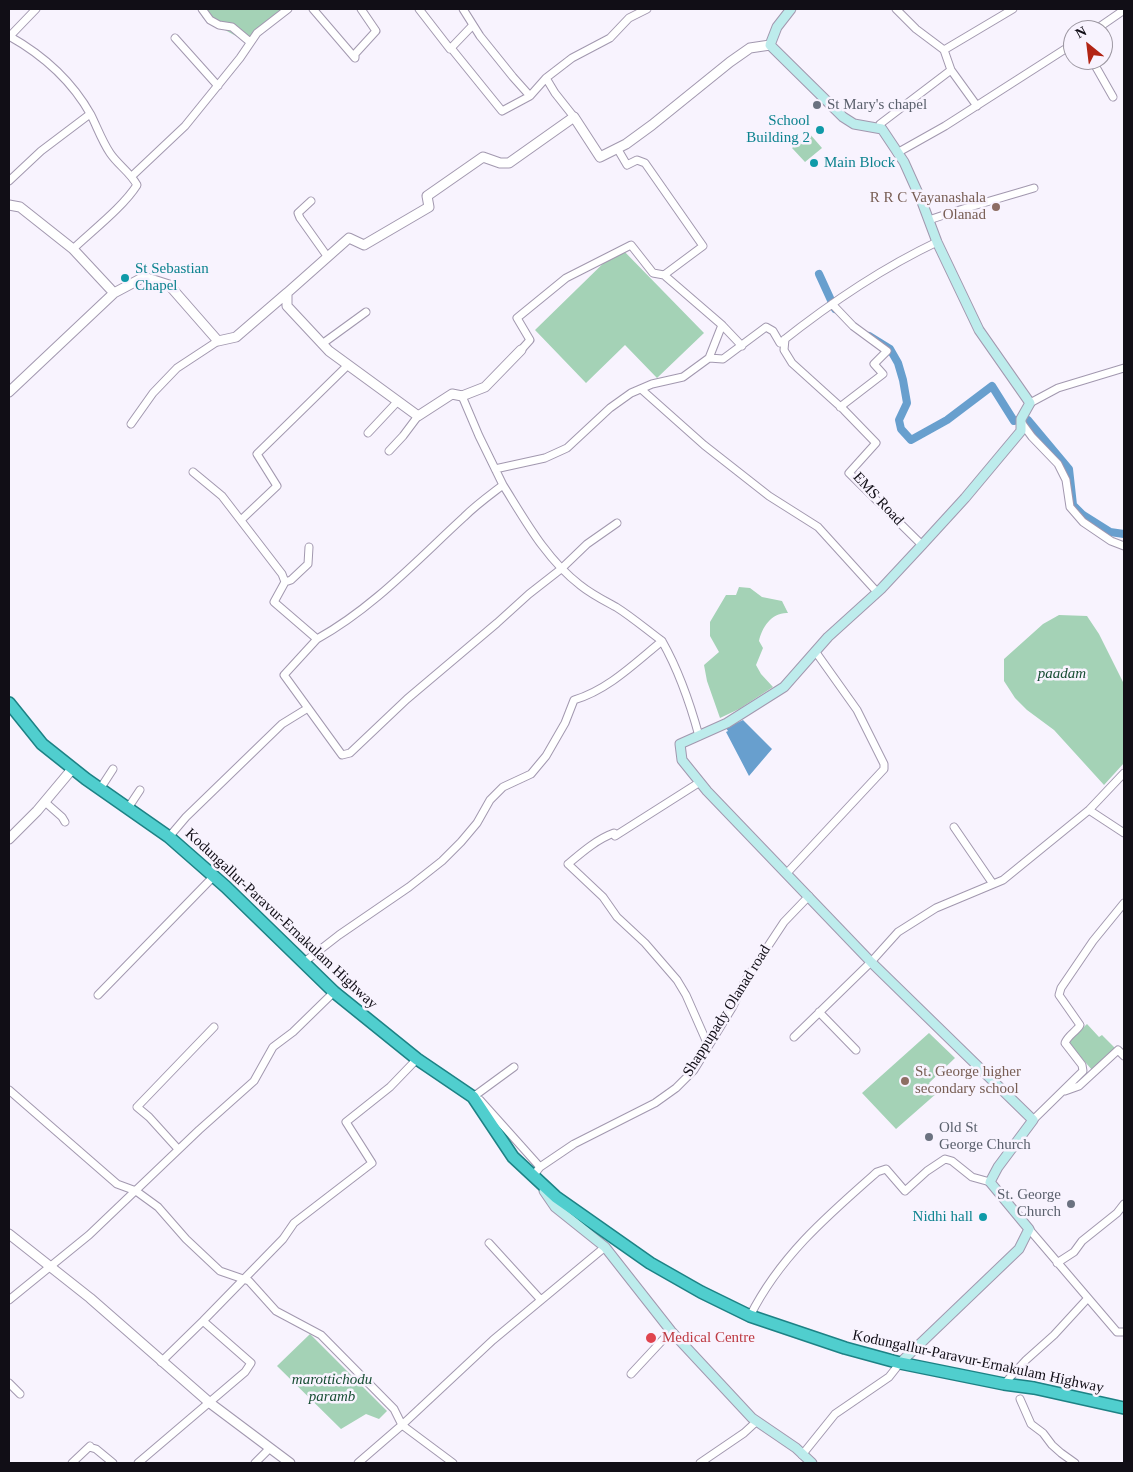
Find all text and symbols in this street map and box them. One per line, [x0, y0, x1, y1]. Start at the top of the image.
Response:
north arrow [1063, 20, 1113, 70]
text: N [1073, 23, 1089, 41]
place label: St Mary's chapel [827, 96, 927, 114]
marker: St Mary's chapel [811, 99, 823, 111]
place label: School Building 2 [746, 112, 810, 147]
marker: School Building 2 [814, 124, 826, 136]
place label: Main Block [824, 154, 895, 172]
marker: Main Block [808, 157, 820, 169]
place label: R R C Vayanashala Olanad [870, 189, 986, 224]
marker: R R C Vayanashala Olanad [990, 201, 1002, 213]
place label: St Sebastian Chapel [135, 260, 209, 295]
marker: St Sebastian Chapel [119, 272, 131, 284]
street label: EMS Road [849, 469, 907, 529]
park label: paadam [1038, 665, 1086, 683]
street label: Kodungallur-Paravur-Ernakulam Highway [181, 825, 381, 1013]
street label: Shappupady Olanad road [679, 942, 775, 1080]
place label: St. George higher secondary school [915, 1063, 1021, 1098]
marker: St. George higher secondary school [899, 1075, 911, 1087]
place label: Old St George Church [939, 1119, 1031, 1154]
marker: Old St George Church [923, 1131, 935, 1143]
place label: St. George Church [997, 1186, 1061, 1221]
marker: St. George Church [1065, 1198, 1077, 1210]
place label: Nidhi hall [913, 1208, 973, 1226]
marker: Nidhi hall [977, 1211, 989, 1223]
street label: Kodungallur-Paravur-Ernakulam Highway [851, 1327, 1105, 1397]
place label: Medical Centre [662, 1329, 755, 1347]
marker: Medical Centre [644, 1331, 658, 1345]
park label: marottichodu paramb [292, 1371, 372, 1406]

